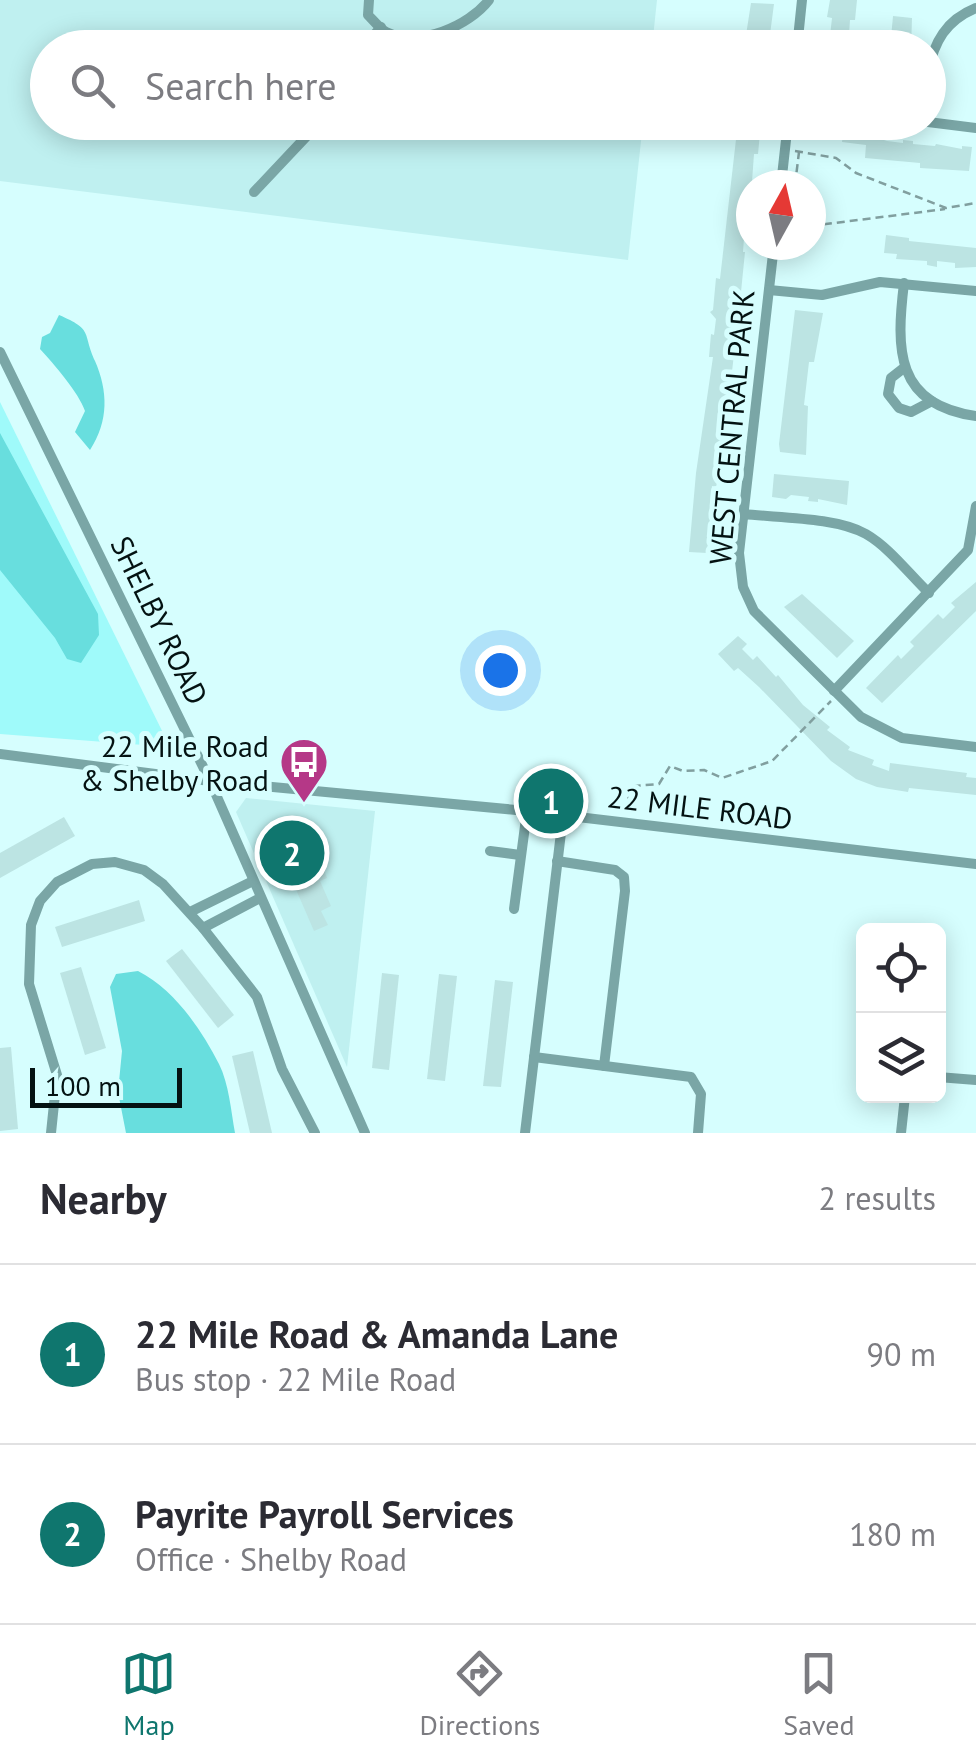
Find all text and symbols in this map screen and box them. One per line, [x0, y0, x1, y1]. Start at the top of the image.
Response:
search box [30, 30, 946, 140]
icon: search [65, 58, 120, 113]
text: Search here [145, 61, 337, 110]
north arrow [736, 170, 826, 260]
street label: WEST CENTRAL PARK [700, 288, 762, 566]
street label: SHELBY ROAD [102, 529, 218, 711]
your location [475, 645, 526, 696]
place label: 22 Mile Road & Shelby Road [80, 726, 269, 799]
bus stop icon: 22 Mile Road & Shelby Road [278, 736, 330, 804]
pin: 1 [518, 764, 584, 838]
street label: 22 MILE ROAD [605, 776, 795, 838]
pin: 2 [260, 816, 324, 890]
map controls [856, 923, 946, 1103]
button: locate [856, 923, 946, 1013]
button: layers [856, 1013, 946, 1103]
scale bar [30, 1063, 182, 1108]
text: 100 m [45, 1067, 121, 1104]
text: Nearby [40, 1171, 167, 1226]
text: 2 results [818, 1177, 936, 1219]
text: 22 Mile Road & Amanda Lane [135, 1309, 618, 1358]
text: 1 [63, 1333, 82, 1375]
text: 90 m [867, 1333, 936, 1375]
text: Bus stop · 22 Mile Road [135, 1358, 456, 1400]
text: Payrite Payroll Services [135, 1489, 514, 1538]
text: 2 [63, 1513, 82, 1555]
text: 180 m [849, 1513, 936, 1555]
text: Office · Shelby Road [135, 1538, 407, 1580]
tab: Map [121, 1646, 176, 1743]
tab: Directions [419, 1646, 540, 1743]
tab: Saved [783, 1646, 855, 1743]

